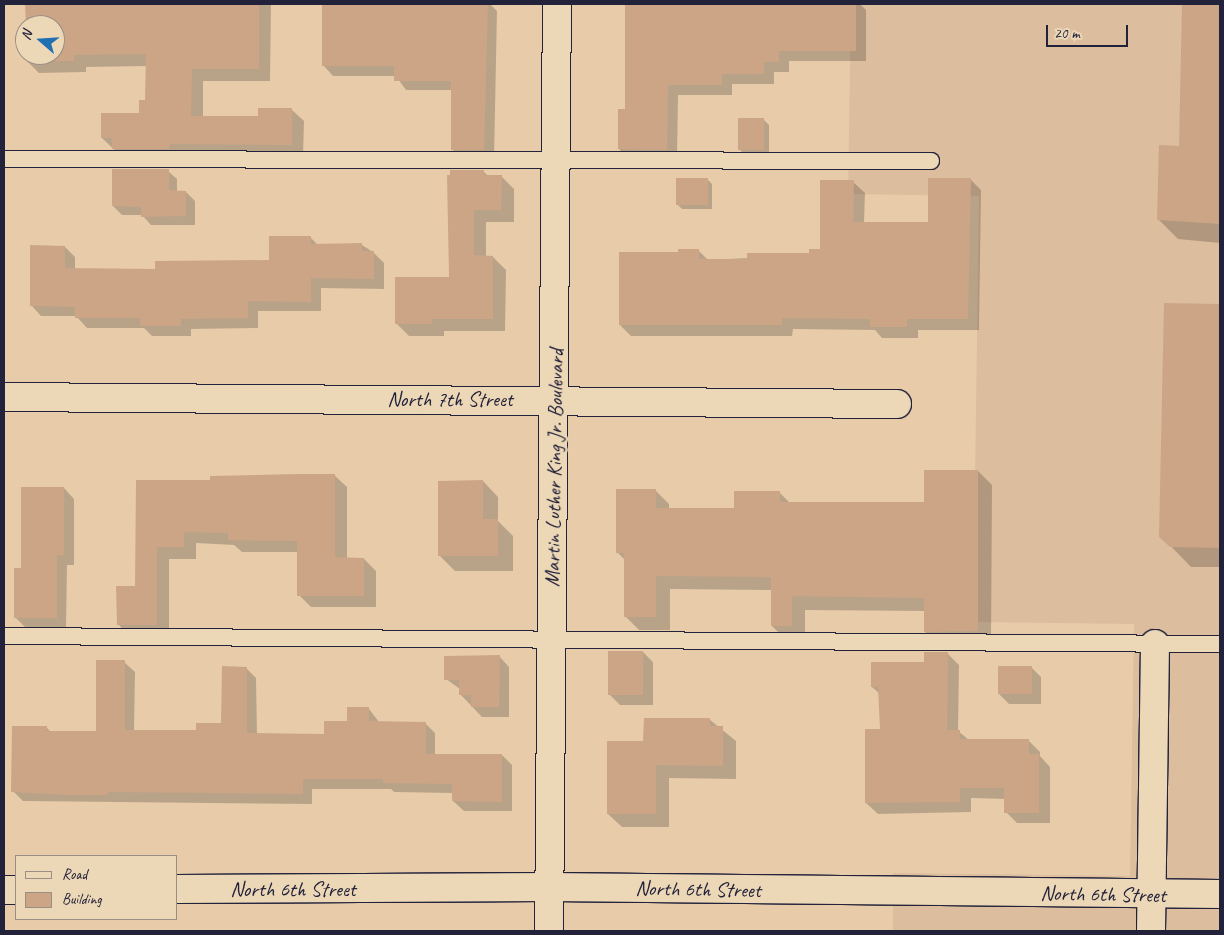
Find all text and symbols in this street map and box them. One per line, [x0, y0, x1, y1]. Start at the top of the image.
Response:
north arrow [15, 15, 65, 65]
scale bar [1049, 15, 1132, 47]
text: 20 m [1054, 24, 1080, 43]
text: N [17, 28, 36, 42]
street label: Martin Luther King Jr. Boulevard [539, 349, 569, 587]
street label: North 7th Street [387, 386, 513, 412]
legend [15, 855, 178, 920]
text: Road [62, 865, 87, 884]
street label: North 6th Street [635, 875, 761, 903]
street label: North 6th Street [230, 876, 356, 902]
street label: North 6th Street [1040, 880, 1166, 908]
text: Building [62, 890, 101, 909]

